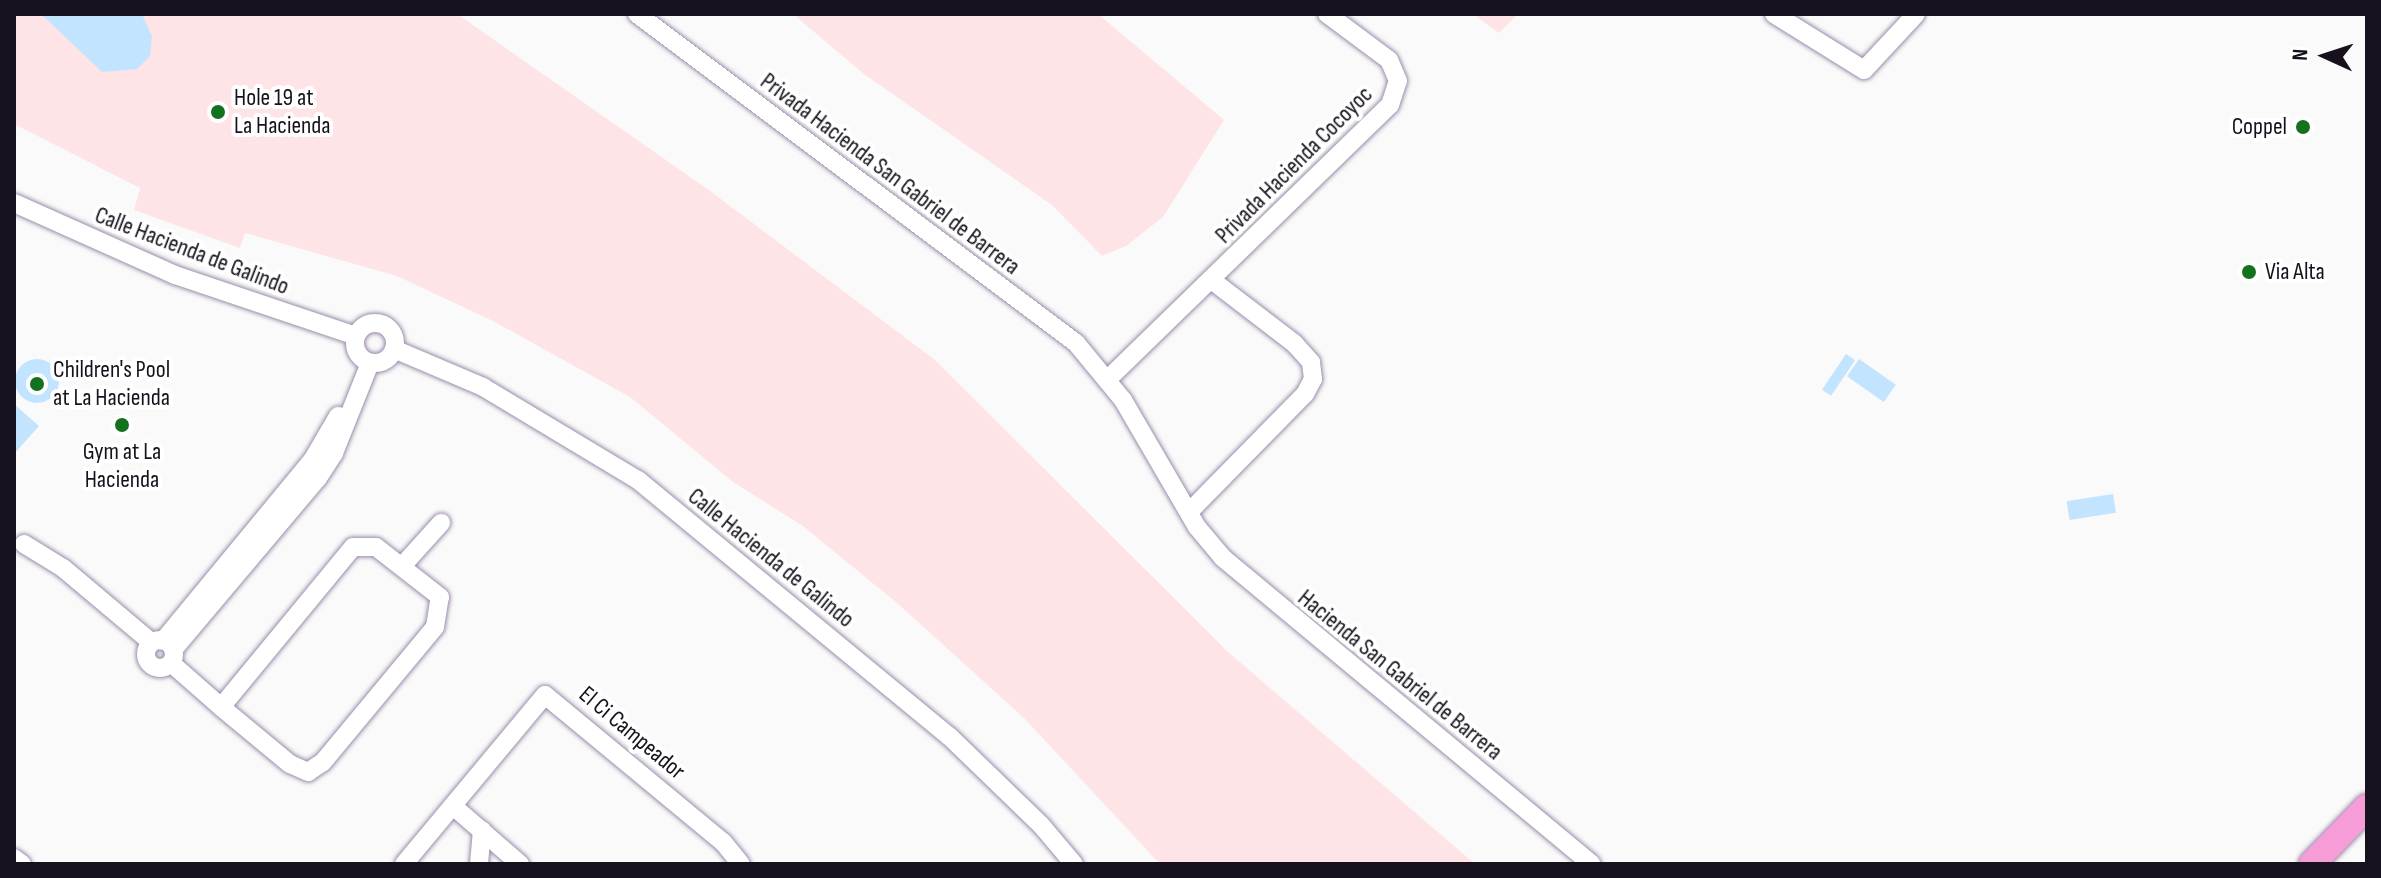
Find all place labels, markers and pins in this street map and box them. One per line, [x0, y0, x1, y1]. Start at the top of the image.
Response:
place label: Hole 19 at La Hacienda [234, 84, 331, 140]
marker: Hole 19 at La Hacienda [209, 103, 227, 121]
place label: Coppel [2232, 113, 2287, 141]
marker: Coppel [2294, 118, 2312, 136]
place label: Via Alta [2265, 258, 2325, 286]
marker: Via Alta [2240, 263, 2258, 281]
place label: Children's Pool at La Hacienda [53, 356, 170, 412]
marker: Children's Pool at La Hacienda [28, 375, 46, 393]
marker: Gym at La Hacienda [113, 416, 131, 434]
place label: Gym at La Hacienda [83, 438, 161, 494]

